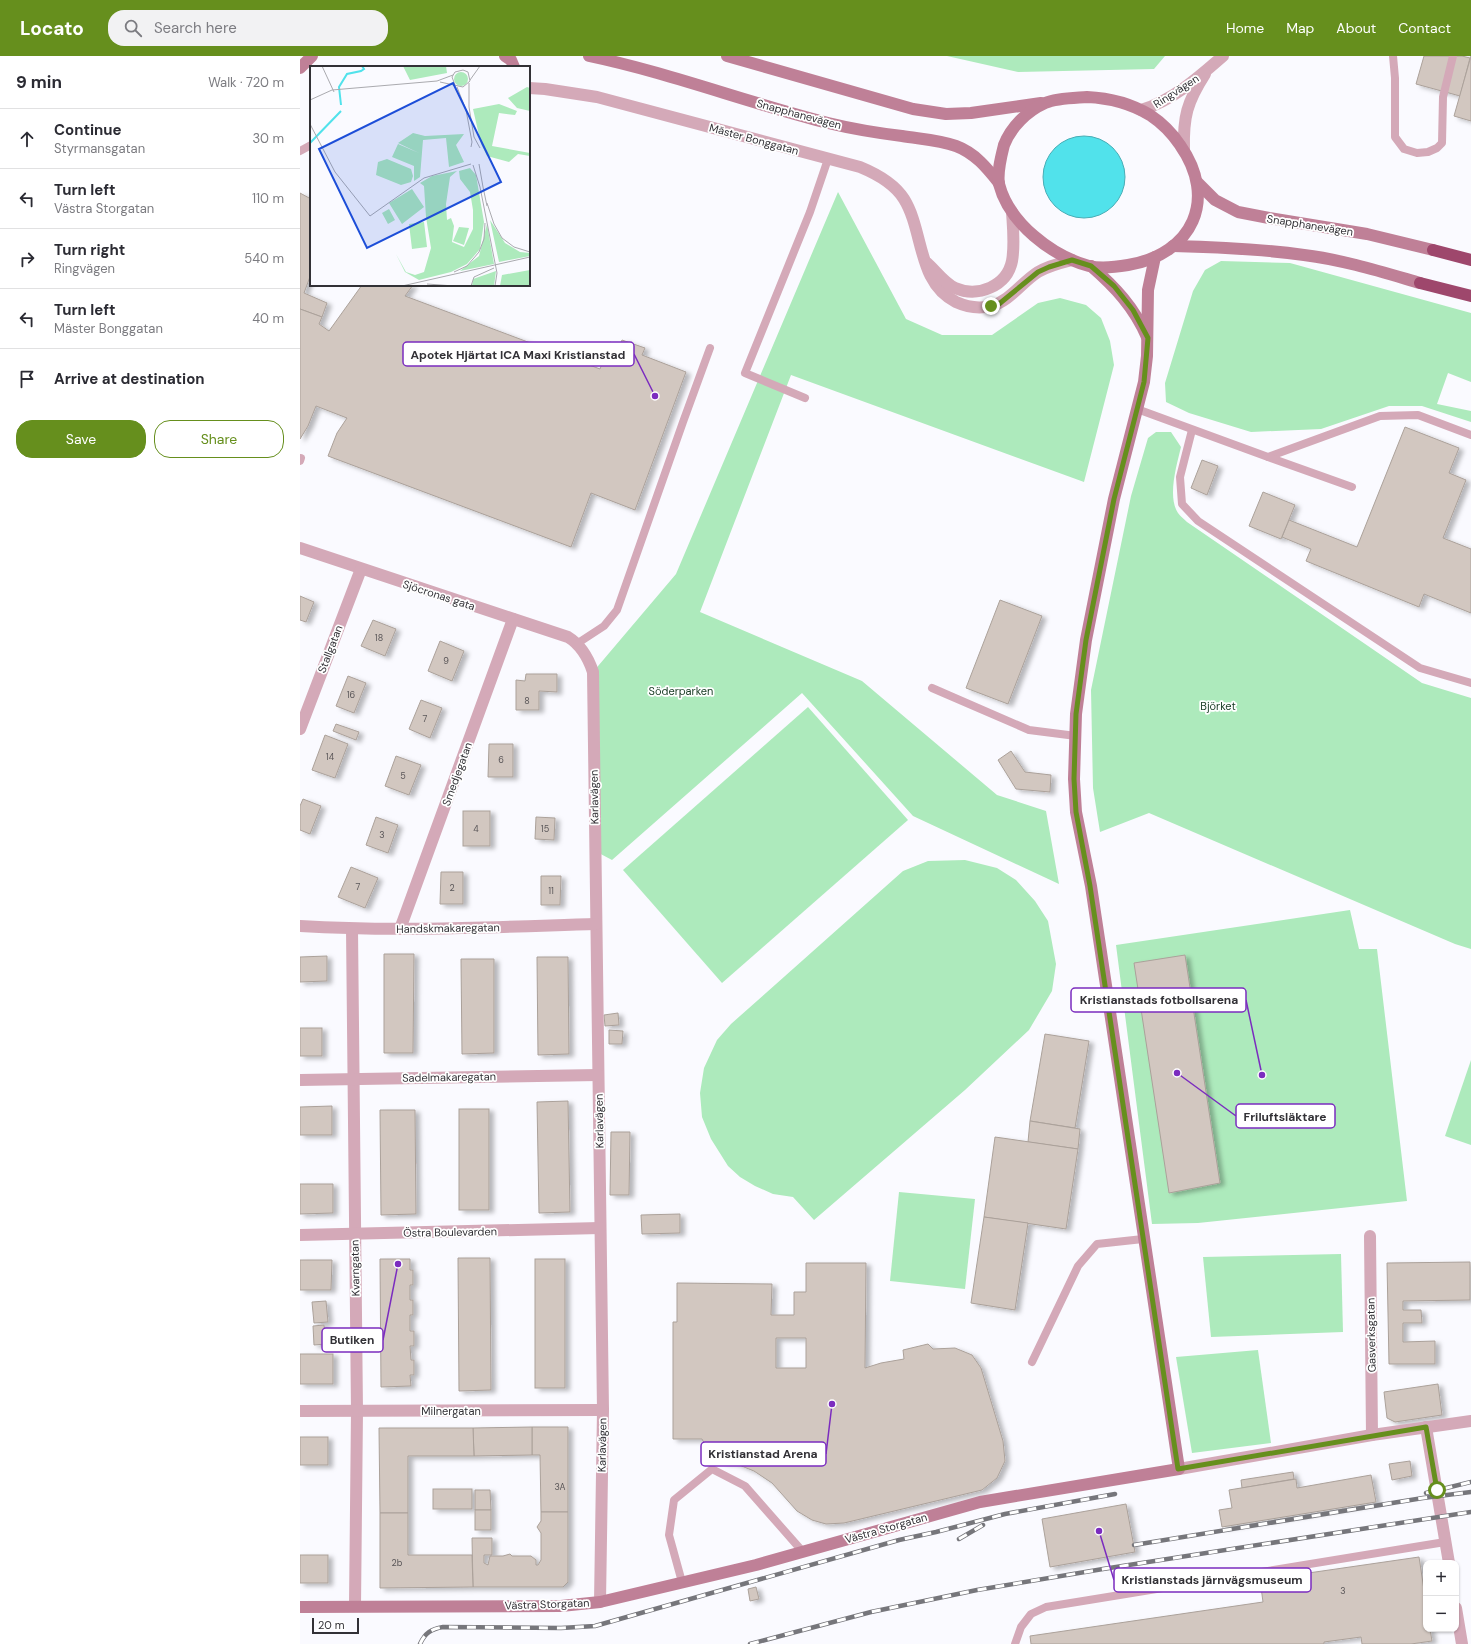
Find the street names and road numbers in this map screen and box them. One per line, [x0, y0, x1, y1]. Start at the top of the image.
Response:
street label: Ringvägen [1151, 71, 1201, 111]
street label: Snapphanevägen [755, 96, 843, 132]
street label: Mäster Bonggatan [708, 120, 800, 158]
street label: Snapphanevägen [1266, 211, 1354, 239]
street label: Sjöcronas gata [401, 577, 477, 613]
street label: Stallgatan [314, 623, 346, 675]
street label: Smedjegatan [439, 740, 475, 808]
street label: Karlavägen [587, 770, 601, 824]
street label: Handskmakaregatan [396, 920, 500, 936]
street label: Sadelmakaregatan [402, 1069, 496, 1085]
street label: Karlavägen [592, 1094, 606, 1148]
street label: Östra Boulevarden [403, 1224, 497, 1240]
street label: Kvarngatan [348, 1240, 362, 1296]
street label: Gasverksgatan [1363, 1298, 1379, 1372]
street label: Milnergatan [421, 1404, 481, 1418]
street label: Karlavägen [595, 1418, 609, 1472]
street label: Västra Storgatan [843, 1510, 929, 1546]
street label: Västra Storgatan [504, 1596, 590, 1612]

